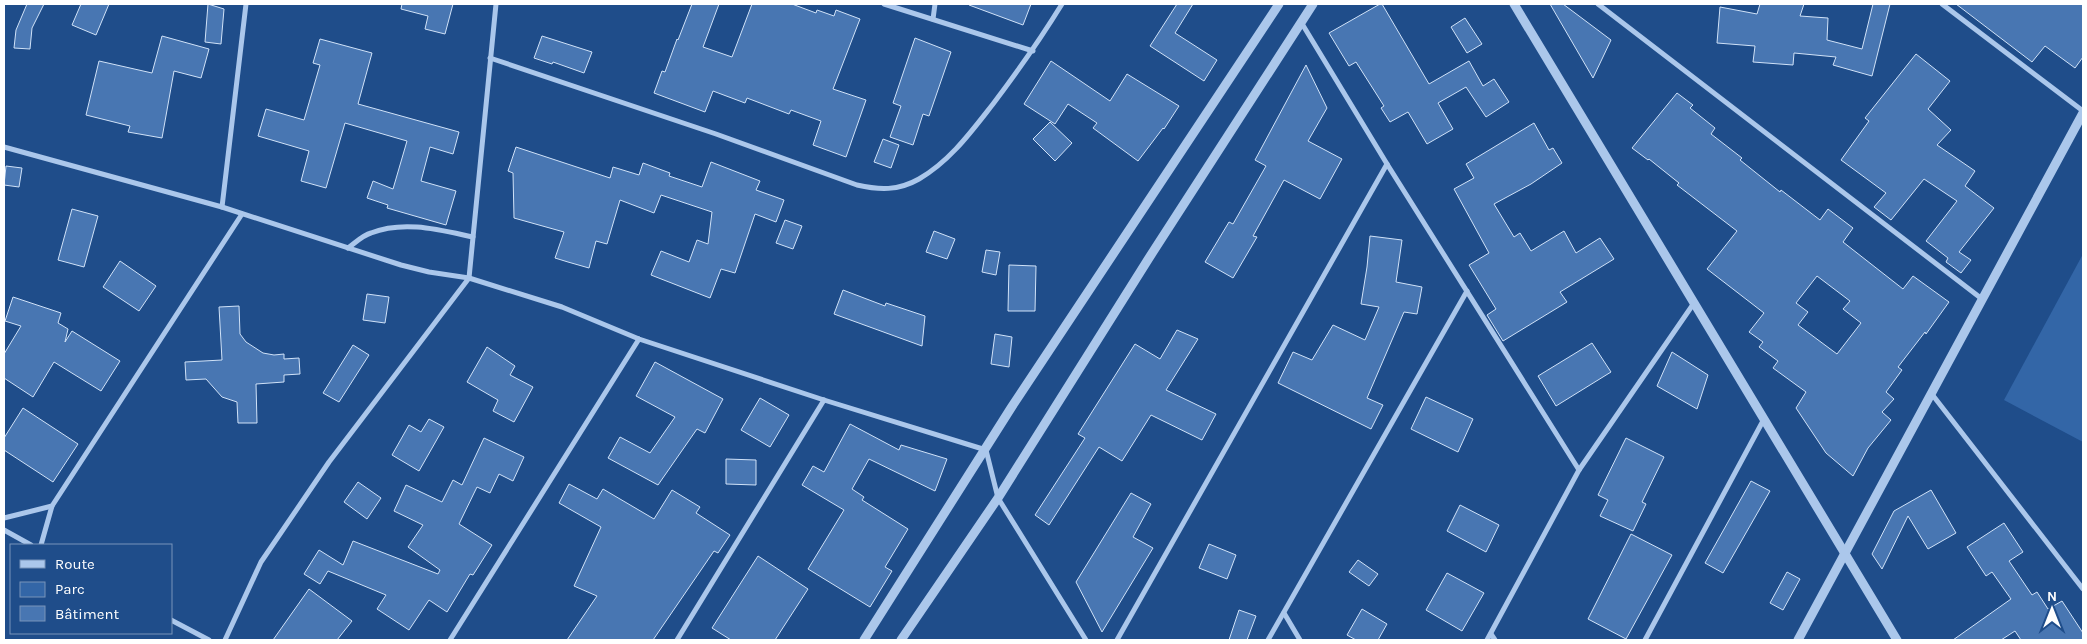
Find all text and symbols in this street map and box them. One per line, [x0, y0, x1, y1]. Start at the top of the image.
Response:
legend [10, 544, 172, 634]
text: Route [55, 555, 95, 573]
text: Parc [55, 580, 85, 598]
north arrow [2027, 584, 2077, 634]
text: N [2047, 588, 2057, 605]
text: Bâtiment [55, 605, 119, 623]

